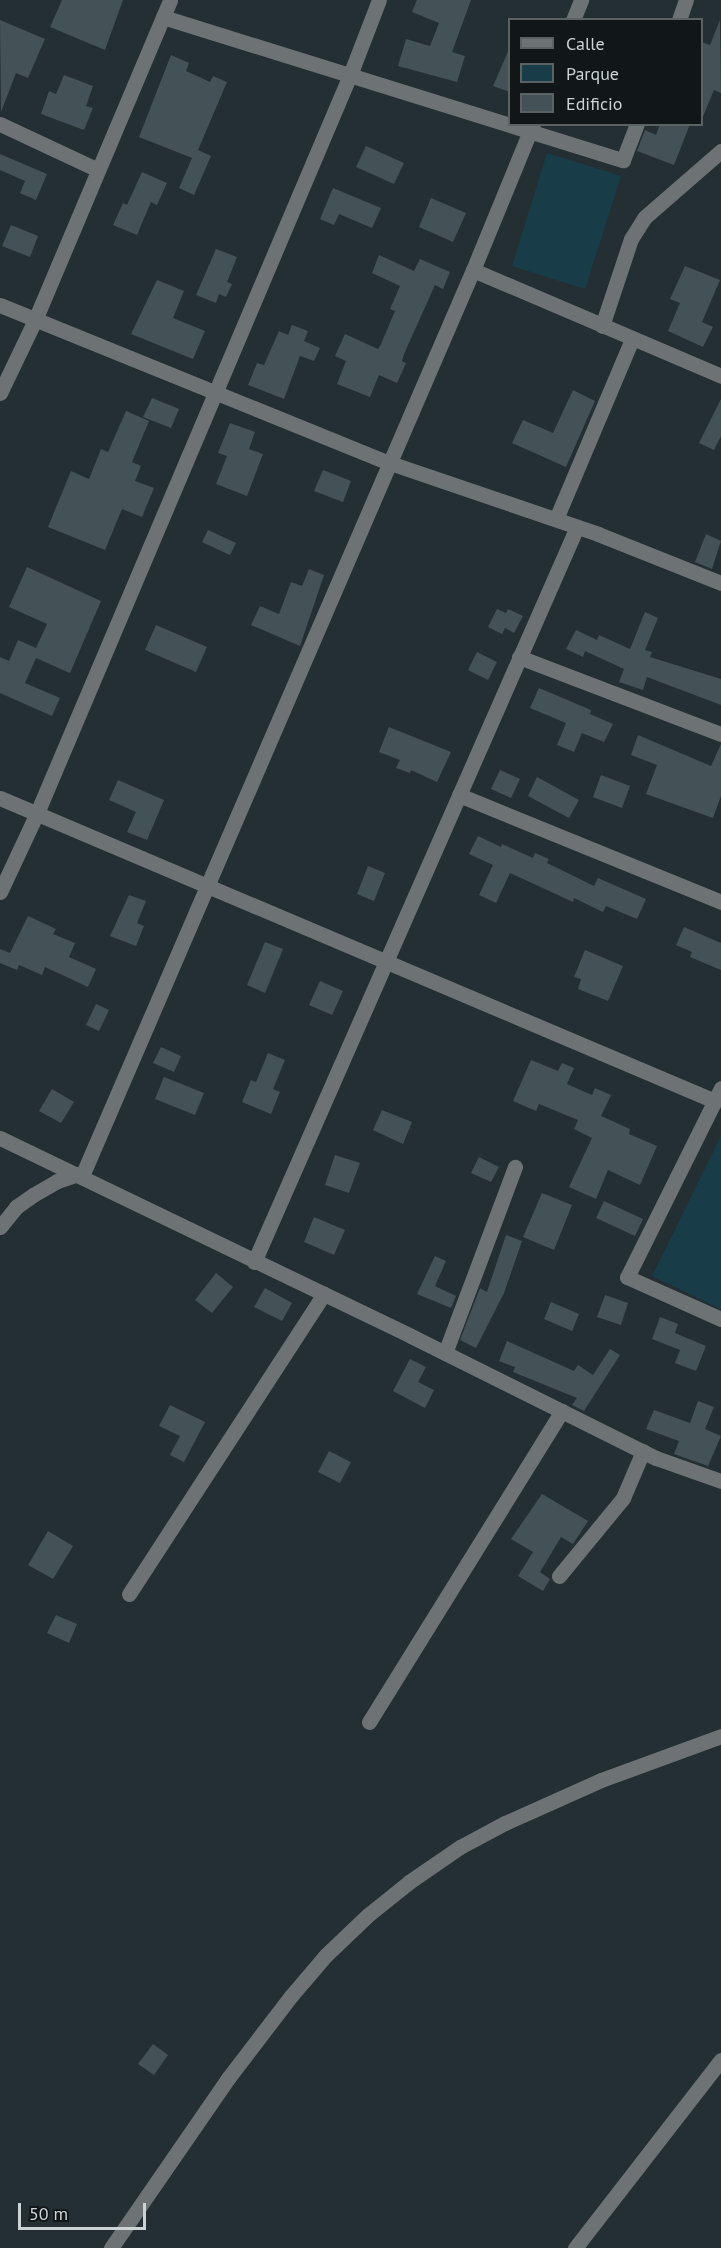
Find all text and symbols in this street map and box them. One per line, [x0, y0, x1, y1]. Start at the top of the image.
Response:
legend [508, 18, 703, 126]
text: Calle [566, 32, 605, 55]
text: Parque [566, 62, 619, 85]
text: Edificio [566, 92, 622, 115]
scale bar [21, 2191, 148, 2229]
text: 50 m [29, 2202, 68, 2225]

